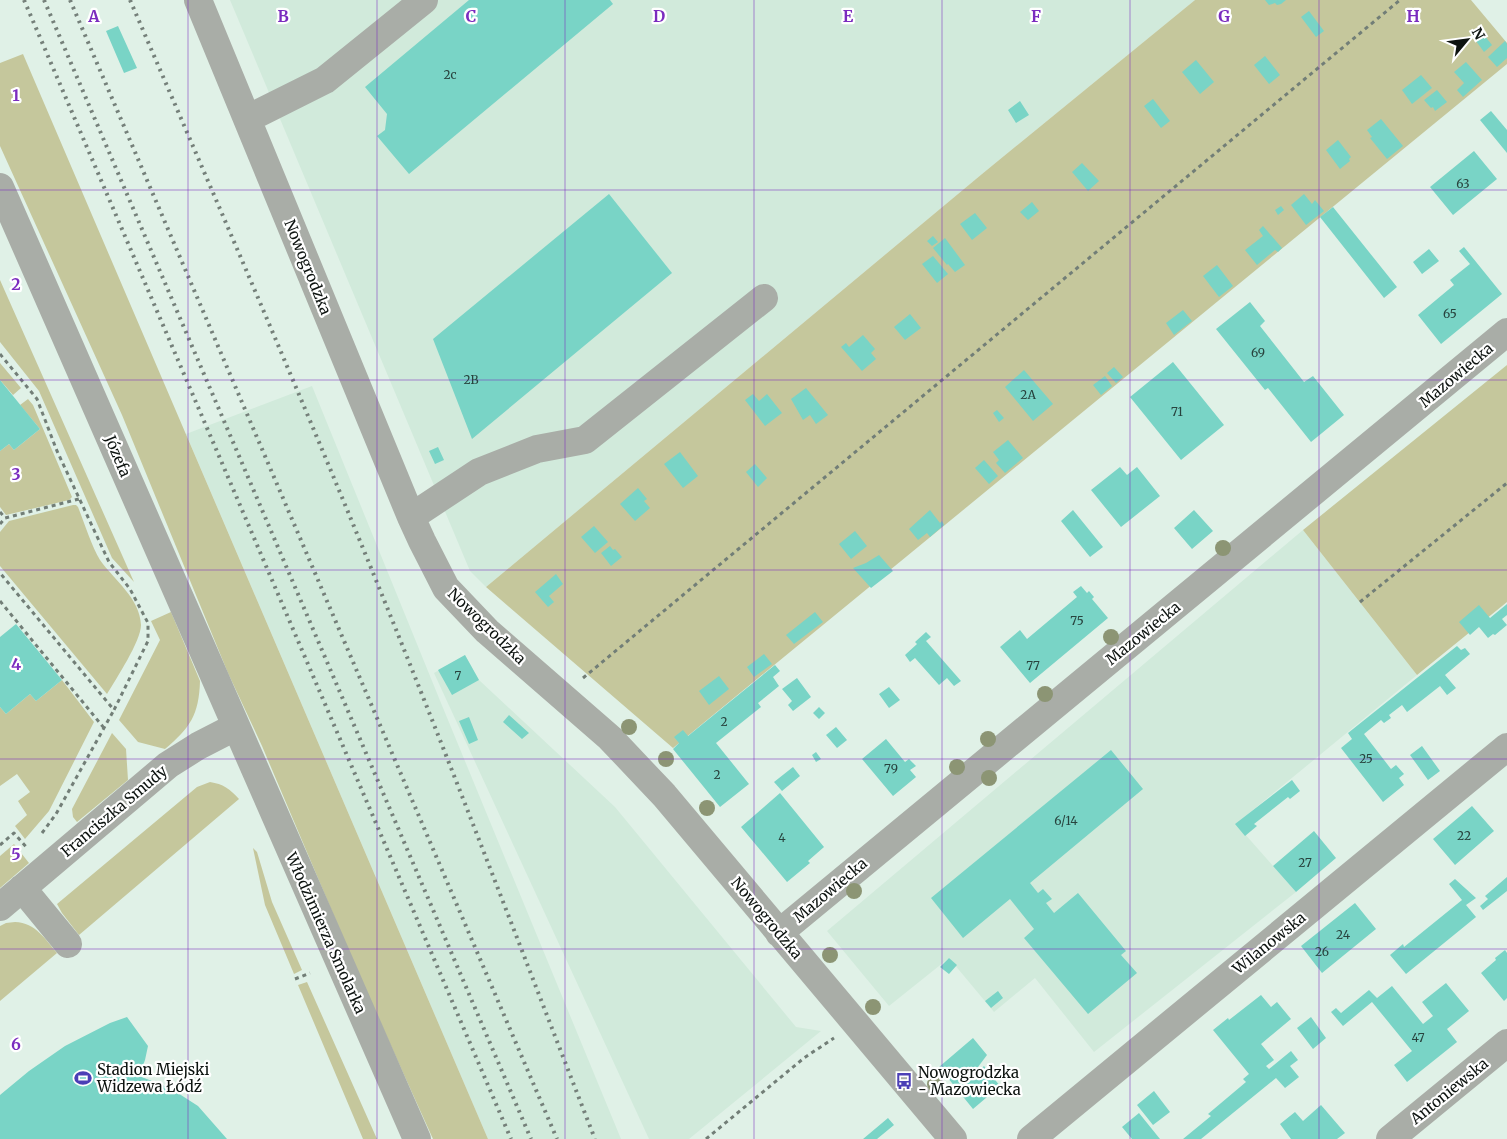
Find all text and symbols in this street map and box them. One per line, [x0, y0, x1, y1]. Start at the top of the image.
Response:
text: A [87, 6, 100, 26]
text: B [277, 6, 289, 26]
text: C [466, 6, 476, 26]
text: D [653, 6, 665, 26]
text: E [843, 6, 854, 26]
text: F [1031, 6, 1041, 26]
text: G [1218, 6, 1230, 26]
text: H [1406, 6, 1420, 26]
north arrow [1442, 15, 1492, 65]
text: N [1468, 24, 1489, 43]
house number: 2c [443, 67, 457, 82]
text: 1 [12, 85, 20, 105]
house number: 63 [1456, 176, 1470, 191]
street label: Nowogrodzka [280, 217, 336, 317]
text: 2 [11, 274, 21, 294]
house number: 65 [1443, 306, 1457, 321]
street label: Mazowiecka [1415, 339, 1497, 411]
house number: 69 [1251, 345, 1265, 360]
house number: 2B [463, 372, 479, 387]
house number: 2A [1020, 387, 1036, 402]
house number: 71 [1171, 404, 1184, 419]
street label: Józefa [100, 431, 135, 480]
text: 3 [11, 464, 21, 484]
street label: Nowogrodzka [444, 584, 530, 668]
street label: Mazowiecka [1102, 597, 1184, 669]
house number: 75 [1070, 613, 1084, 628]
text: 4 [11, 654, 21, 674]
house number: 77 [1026, 658, 1040, 673]
house number: 7 [455, 668, 462, 683]
house number: 2 [720, 714, 728, 729]
house number: 25 [1359, 751, 1373, 766]
street label: Franciszka Smudy [57, 761, 171, 861]
house number: 79 [884, 761, 898, 776]
house number: 2 [713, 767, 721, 782]
house number: 6/14 [1054, 813, 1078, 828]
house number: 22 [1457, 828, 1471, 843]
house number: 4 [778, 830, 786, 845]
text: 5 [11, 844, 21, 864]
street label: Włodzimierza Smolarka [281, 849, 370, 1017]
street label: Mazowiecka [789, 854, 871, 926]
house number: 27 [1298, 855, 1312, 870]
street label: Nowogrodzka [727, 873, 807, 963]
street label: Wilanowska [1228, 908, 1309, 979]
house number: 24 [1336, 927, 1351, 942]
house number: 26 [1315, 944, 1329, 959]
house number: 47 [1411, 1030, 1425, 1045]
text: 6 [11, 1034, 21, 1054]
street label: Antoniewska [1405, 1054, 1492, 1129]
place label: Stadion Miejski Widzewa Łódź [96, 1060, 210, 1096]
place label: Nowogrodzka - Mazowiecka [918, 1063, 1021, 1099]
sports icon: Stadion Miejski Widzewa Łódź [73, 1068, 93, 1088]
bus stop icon: Nowogrodzka - Mazowiecka [894, 1071, 914, 1091]

